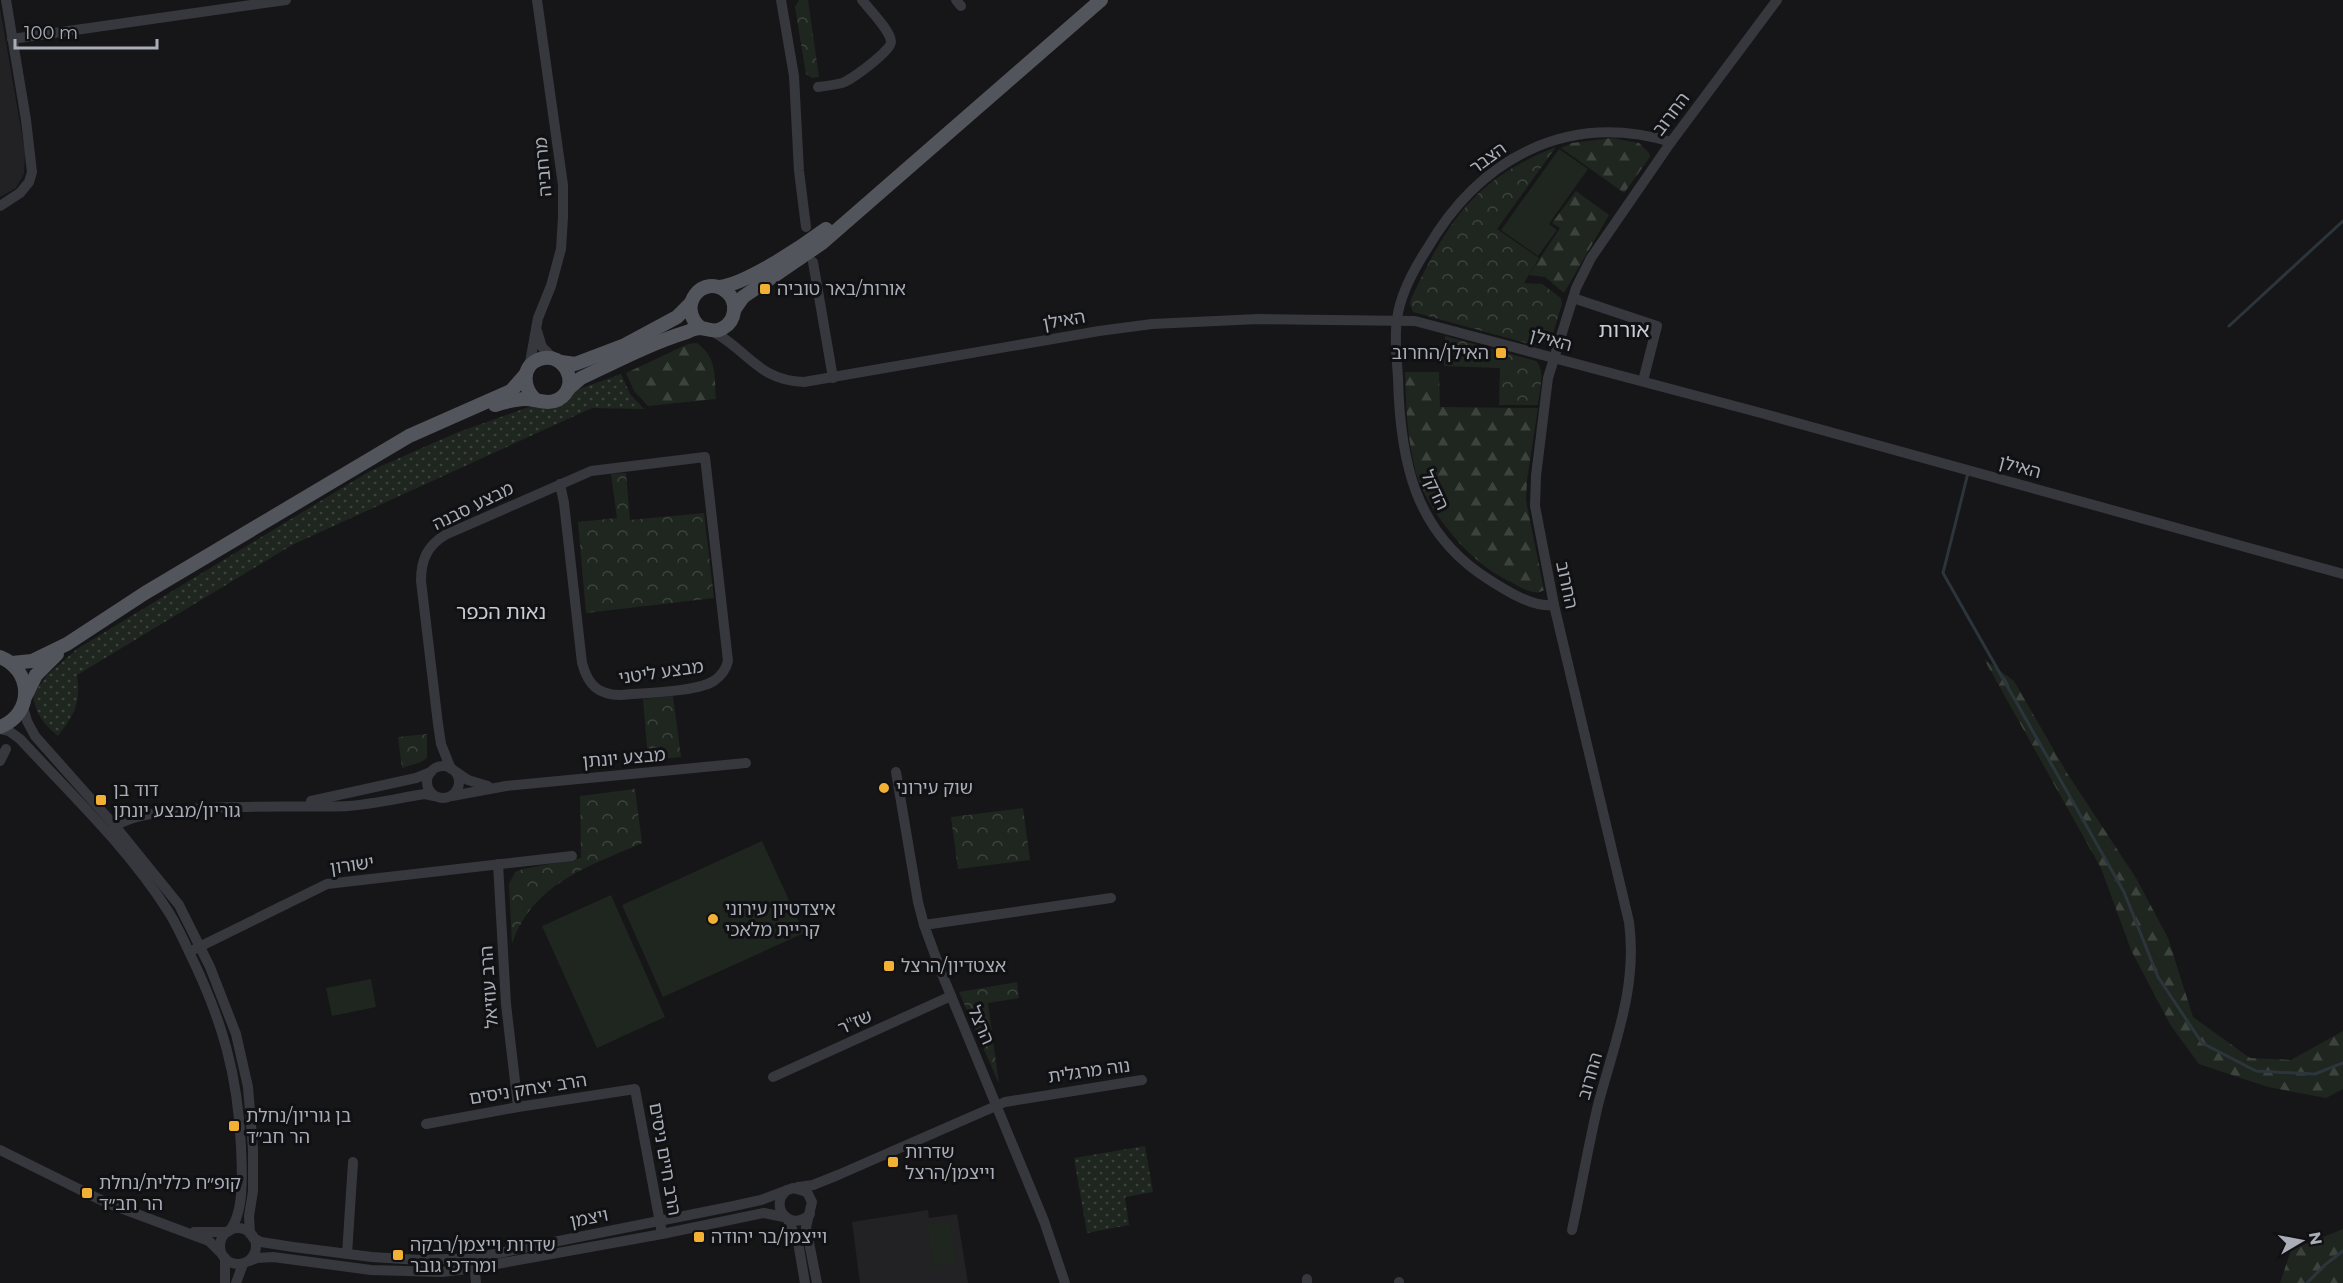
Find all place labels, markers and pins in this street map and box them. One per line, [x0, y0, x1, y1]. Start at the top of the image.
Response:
place label: אורות/באר טוביה [777, 278, 906, 300]
marker: אורות/באר טוביה [758, 282, 772, 296]
place label: האילן/החרוב [1392, 342, 1489, 364]
marker: האילן/החרוב [1494, 346, 1508, 360]
place label: שוק עירוני [896, 777, 973, 799]
place label: דוד בן גוריון/מבצע יונתן [113, 779, 241, 822]
marker: שוק עירוני [877, 781, 891, 795]
marker: דוד בן גוריון/מבצע יונתן [94, 793, 108, 807]
place label: איצדטיון עירוני קריית מלאכי [725, 898, 836, 941]
marker: איצדטיון עירוני קריית מלאכי [706, 912, 720, 926]
place label: אצטדיון/הרצל [901, 955, 1006, 977]
marker: אצטדיון/הרצל [882, 959, 896, 973]
place label: בן גוריון/נחלת הר חב״ד [246, 1105, 351, 1148]
marker: בן גוריון/נחלת הר חב״ד [227, 1119, 241, 1133]
place label: שדרות וייצמן/הרצל [905, 1141, 995, 1184]
marker: שדרות וייצמן/הרצל [886, 1155, 900, 1169]
place label: קופ״ח כללית/נחלת הר חב״ד [99, 1172, 241, 1215]
marker: קופ״ח כללית/נחלת הר חב״ד [80, 1186, 94, 1200]
place label: וייצמן/בר יהודה [711, 1226, 827, 1248]
marker: וייצמן/בר יהודה [692, 1230, 706, 1244]
place label: שדרות וייצמן/רבקה ומרדכי גובר [410, 1234, 556, 1277]
marker: שדרות וייצמן/רבקה ומרדכי גובר [391, 1248, 405, 1262]

